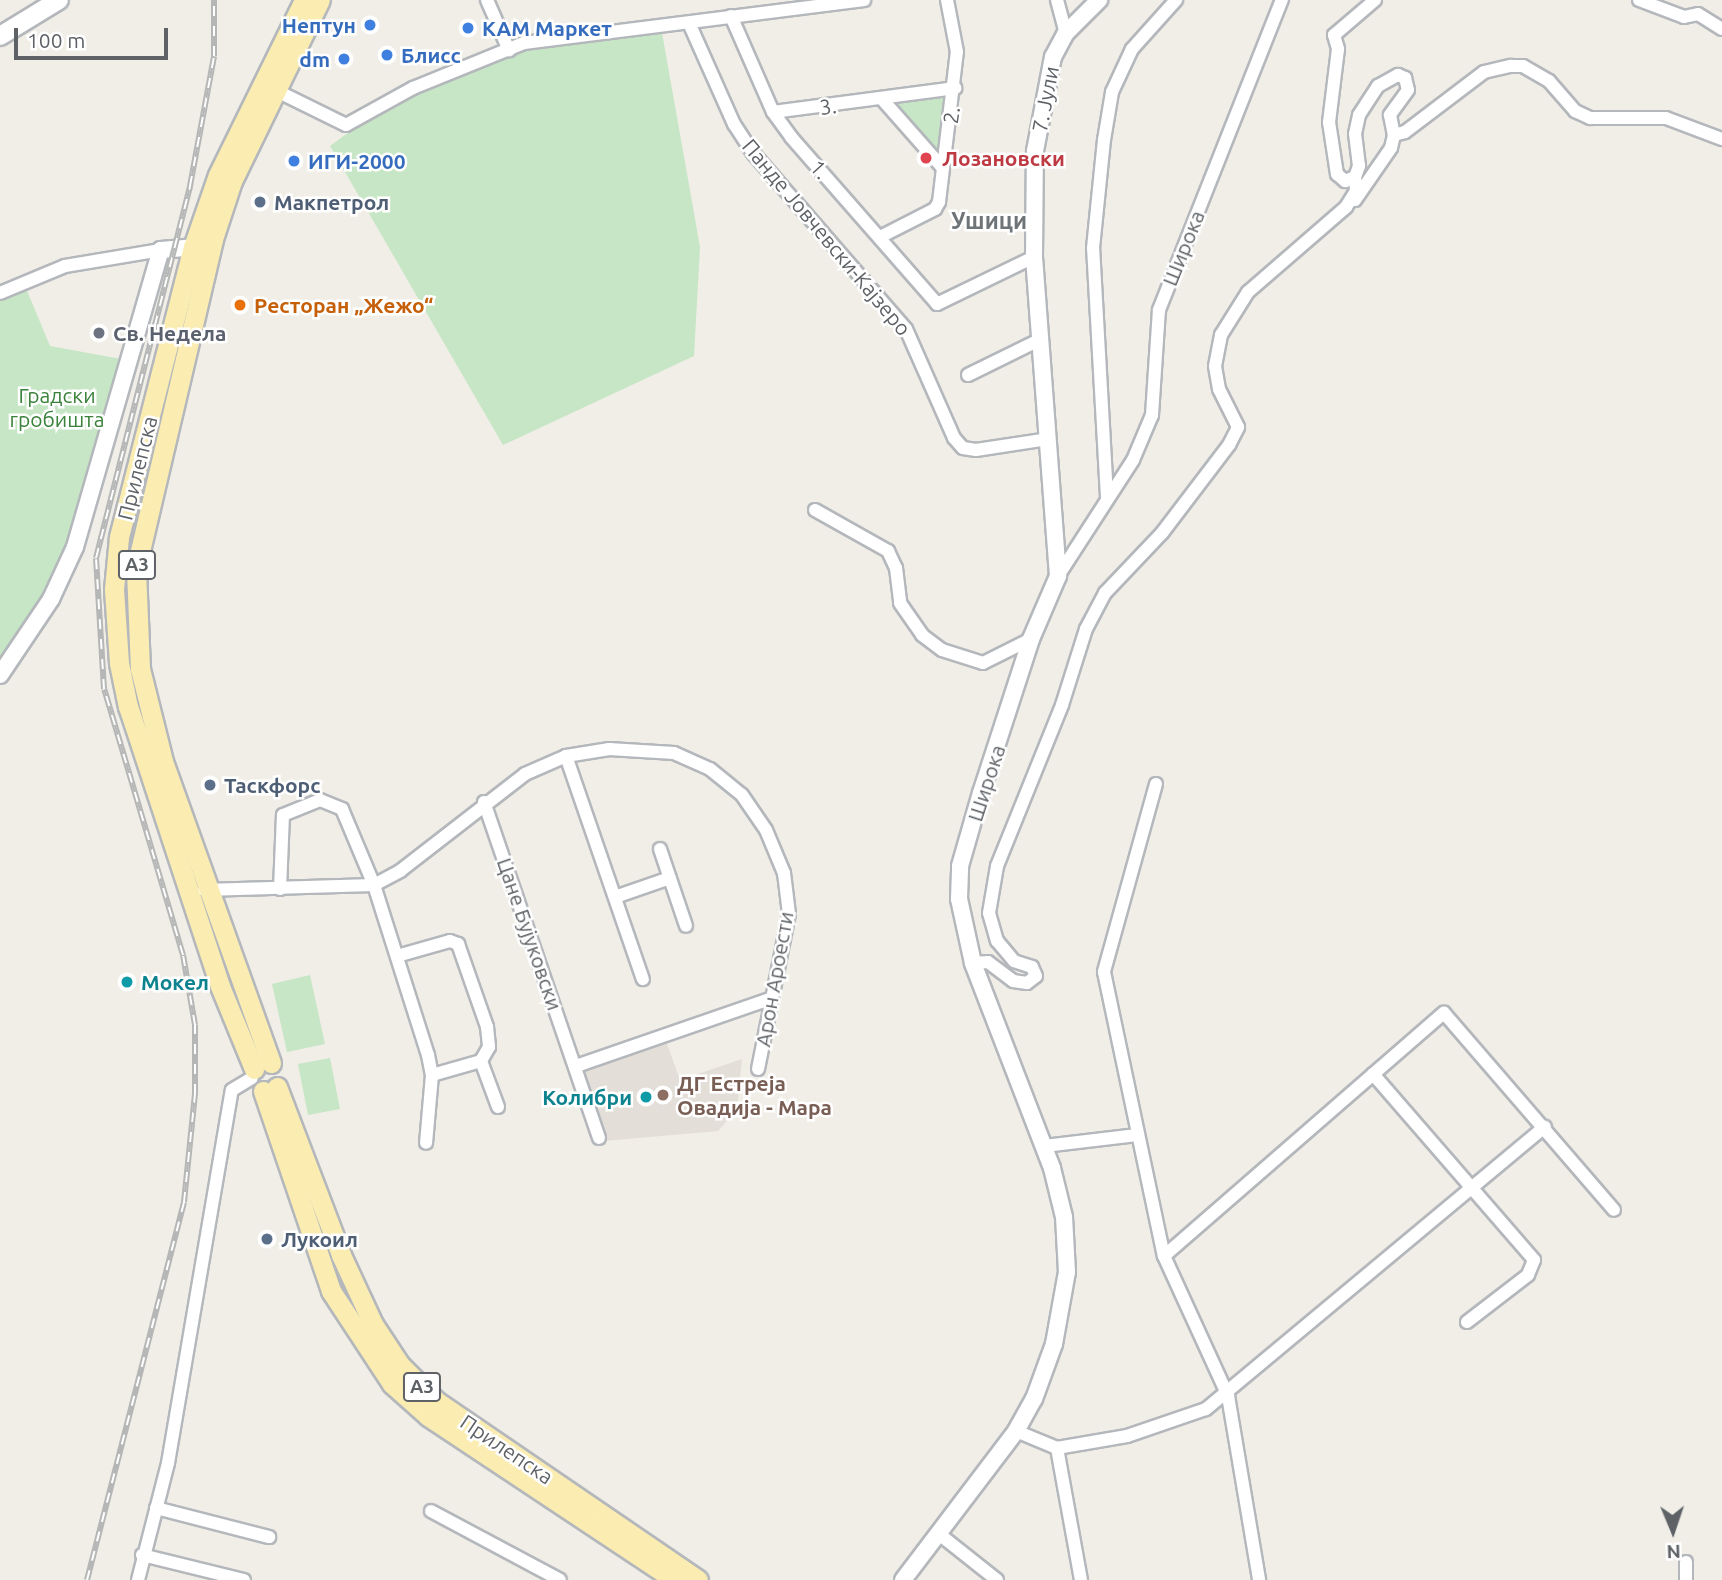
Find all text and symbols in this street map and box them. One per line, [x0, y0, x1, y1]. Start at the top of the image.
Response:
place label: Нептун [282, 12, 356, 38]
scale bar [18, 14, 172, 58]
place label: КАМ Маркет [482, 15, 612, 41]
marker: Нептун [362, 17, 378, 33]
marker: КАМ Маркет [460, 20, 476, 36]
text: 100 m [27, 28, 85, 52]
place label: Блисс [401, 42, 461, 68]
place label: dm [299, 46, 330, 72]
marker: Блисс [379, 47, 395, 63]
marker: dm [336, 51, 352, 67]
street label: 7. Јули [1026, 64, 1064, 134]
street label: 3. [818, 92, 838, 120]
street label: 2. [937, 105, 965, 125]
street label: Панде Јовчевски-Кајзеро [737, 134, 917, 340]
place label: Лозановски [942, 145, 1065, 171]
place label: ИГИ-2000 [308, 148, 406, 174]
marker: Лозановски [916, 148, 936, 168]
marker: ИГИ-2000 [286, 153, 302, 169]
street label: 1. [805, 154, 835, 184]
place label: Макпетрол [274, 189, 389, 215]
marker: Макпетрол [252, 194, 268, 210]
district label: Ушици [951, 207, 1027, 235]
street label: Широка [1157, 207, 1209, 289]
place label: Ресторан „Жежо“ [254, 292, 433, 318]
marker: Ресторан „Жежо“ [232, 297, 248, 313]
place label: Св. Недела [113, 320, 226, 346]
marker: Св. Недела [91, 325, 107, 341]
park label: Градски гробишта [10, 382, 104, 432]
street label: Прилепска [112, 413, 162, 523]
road number: A3 [118, 550, 156, 580]
street label: Широка [962, 742, 1010, 824]
place label: Таскфорс [224, 772, 320, 798]
marker: Таскфорс [202, 777, 218, 793]
street label: Цане Бујуковски [492, 854, 568, 1014]
street label: Арон Ароести [750, 909, 798, 1049]
place label: Мокел [141, 969, 209, 995]
marker: Мокел [119, 974, 135, 990]
place label: ДГ Естреја Овадија - Мара [677, 1070, 832, 1120]
place label: Колибри [542, 1084, 632, 1110]
marker: ДГ Естреја Овадија - Мара [655, 1087, 671, 1103]
marker: Колибри [638, 1089, 654, 1105]
place label: Лукоил [281, 1226, 358, 1252]
marker: Лукоил [259, 1231, 275, 1247]
road number: A3 [403, 1372, 441, 1402]
street label: Прилепска [456, 1409, 558, 1489]
north arrow [1638, 1496, 1708, 1566]
text: N [1666, 1541, 1681, 1563]

